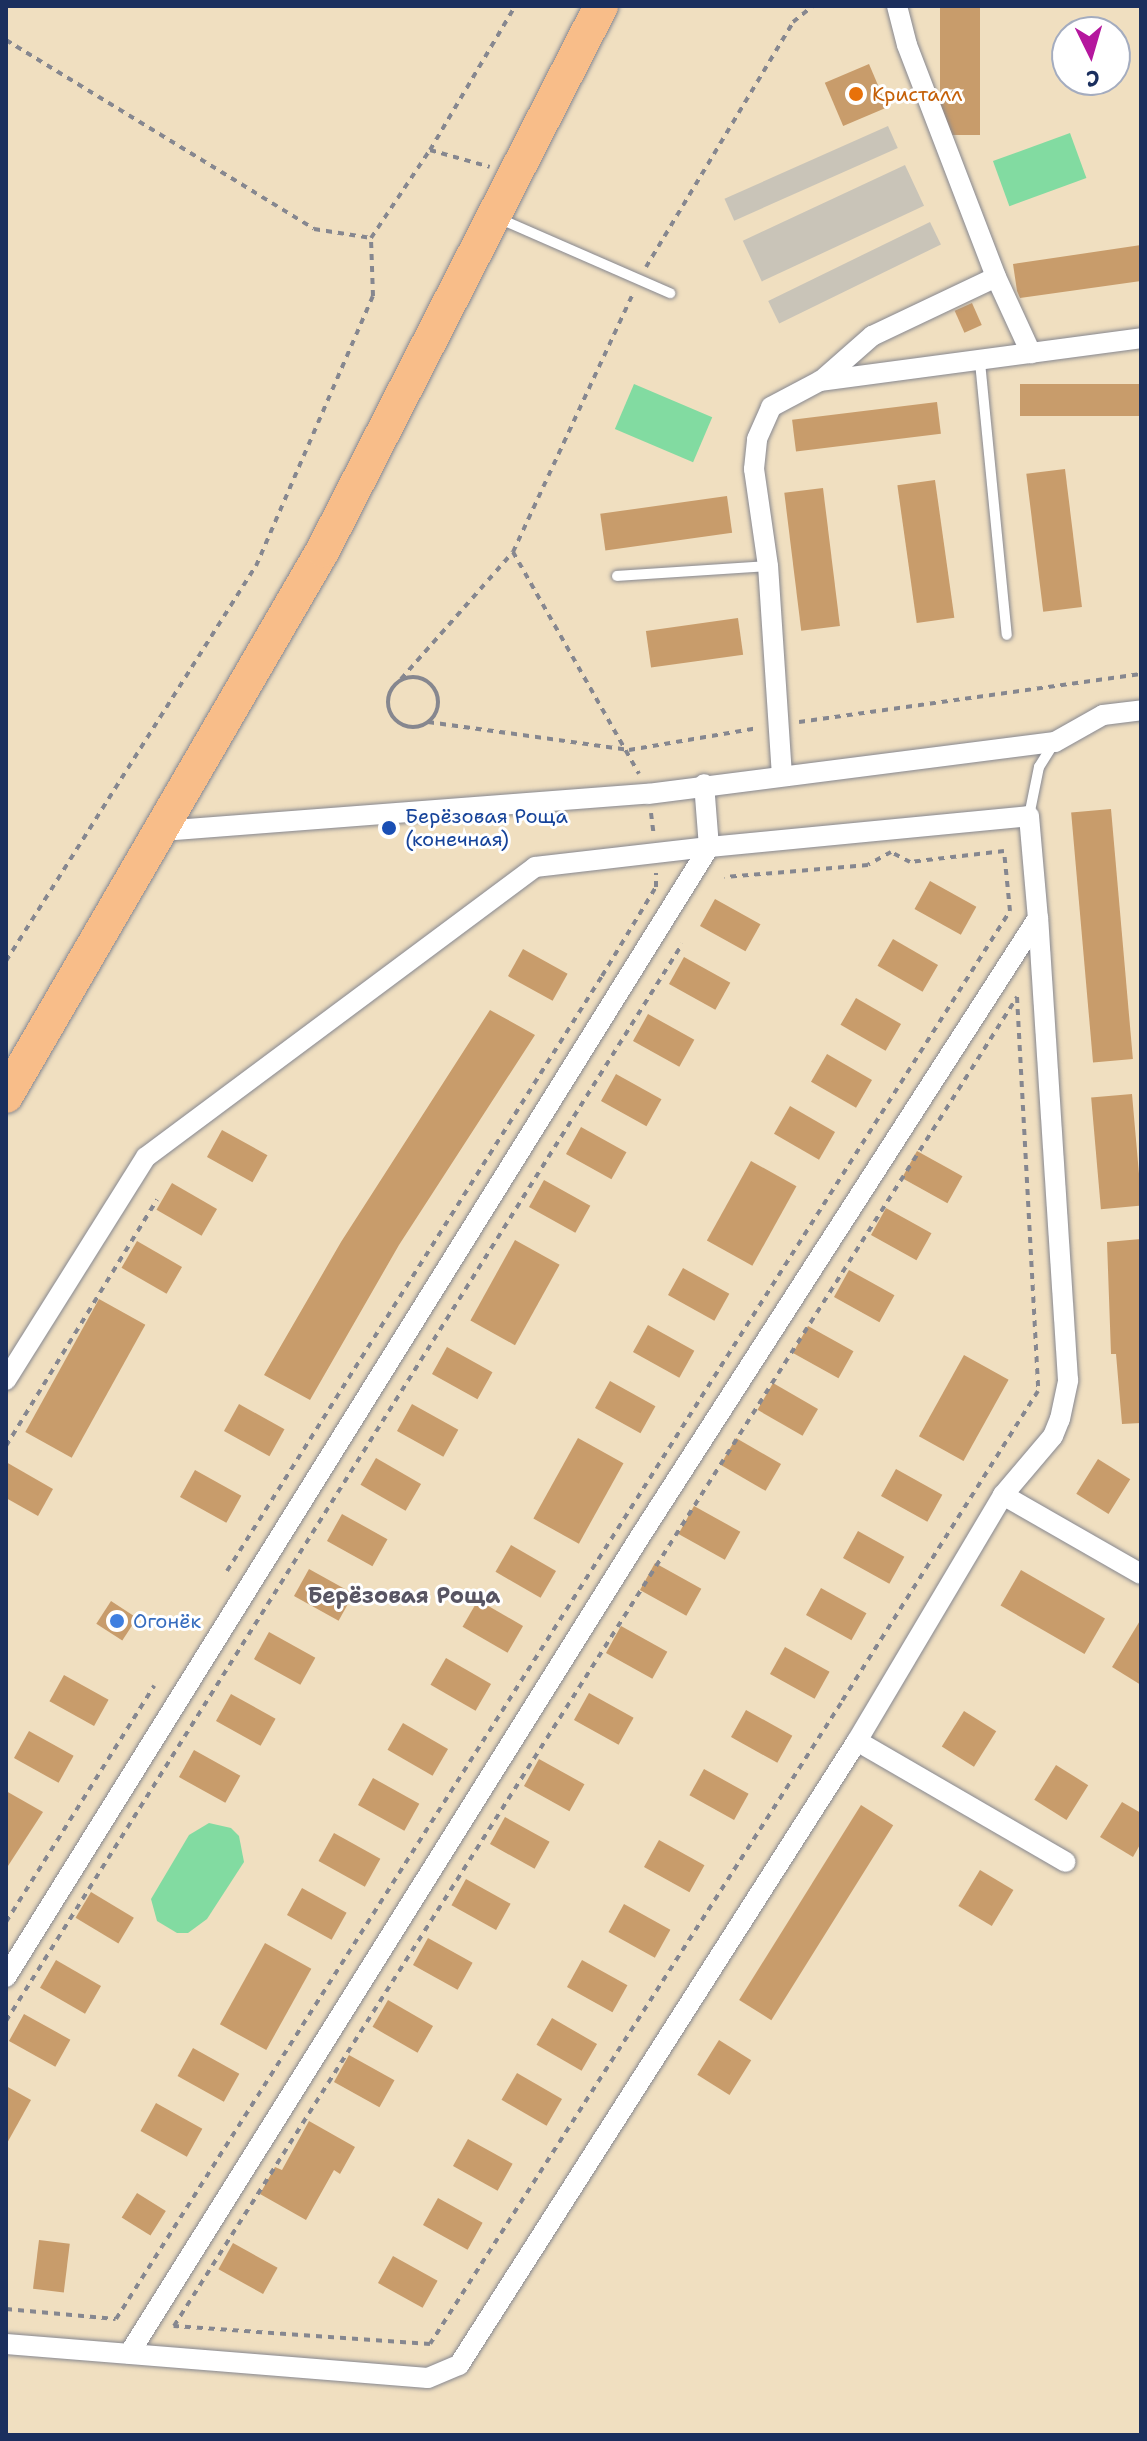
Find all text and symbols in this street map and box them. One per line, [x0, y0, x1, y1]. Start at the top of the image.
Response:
north arrow [1051, 16, 1131, 96]
text: С [1085, 63, 1101, 93]
place label: Кристалл [872, 82, 962, 106]
marker: Кристалл [847, 85, 865, 103]
place label: Берёзовая Роща (конечная) [405, 804, 568, 851]
marker: Берёзовая Роща (конечная) [380, 819, 398, 837]
district label: Берёзовая Роща [308, 1583, 500, 1609]
place label: Огонёк [133, 1609, 201, 1633]
marker: Огонёк [108, 1612, 126, 1630]

